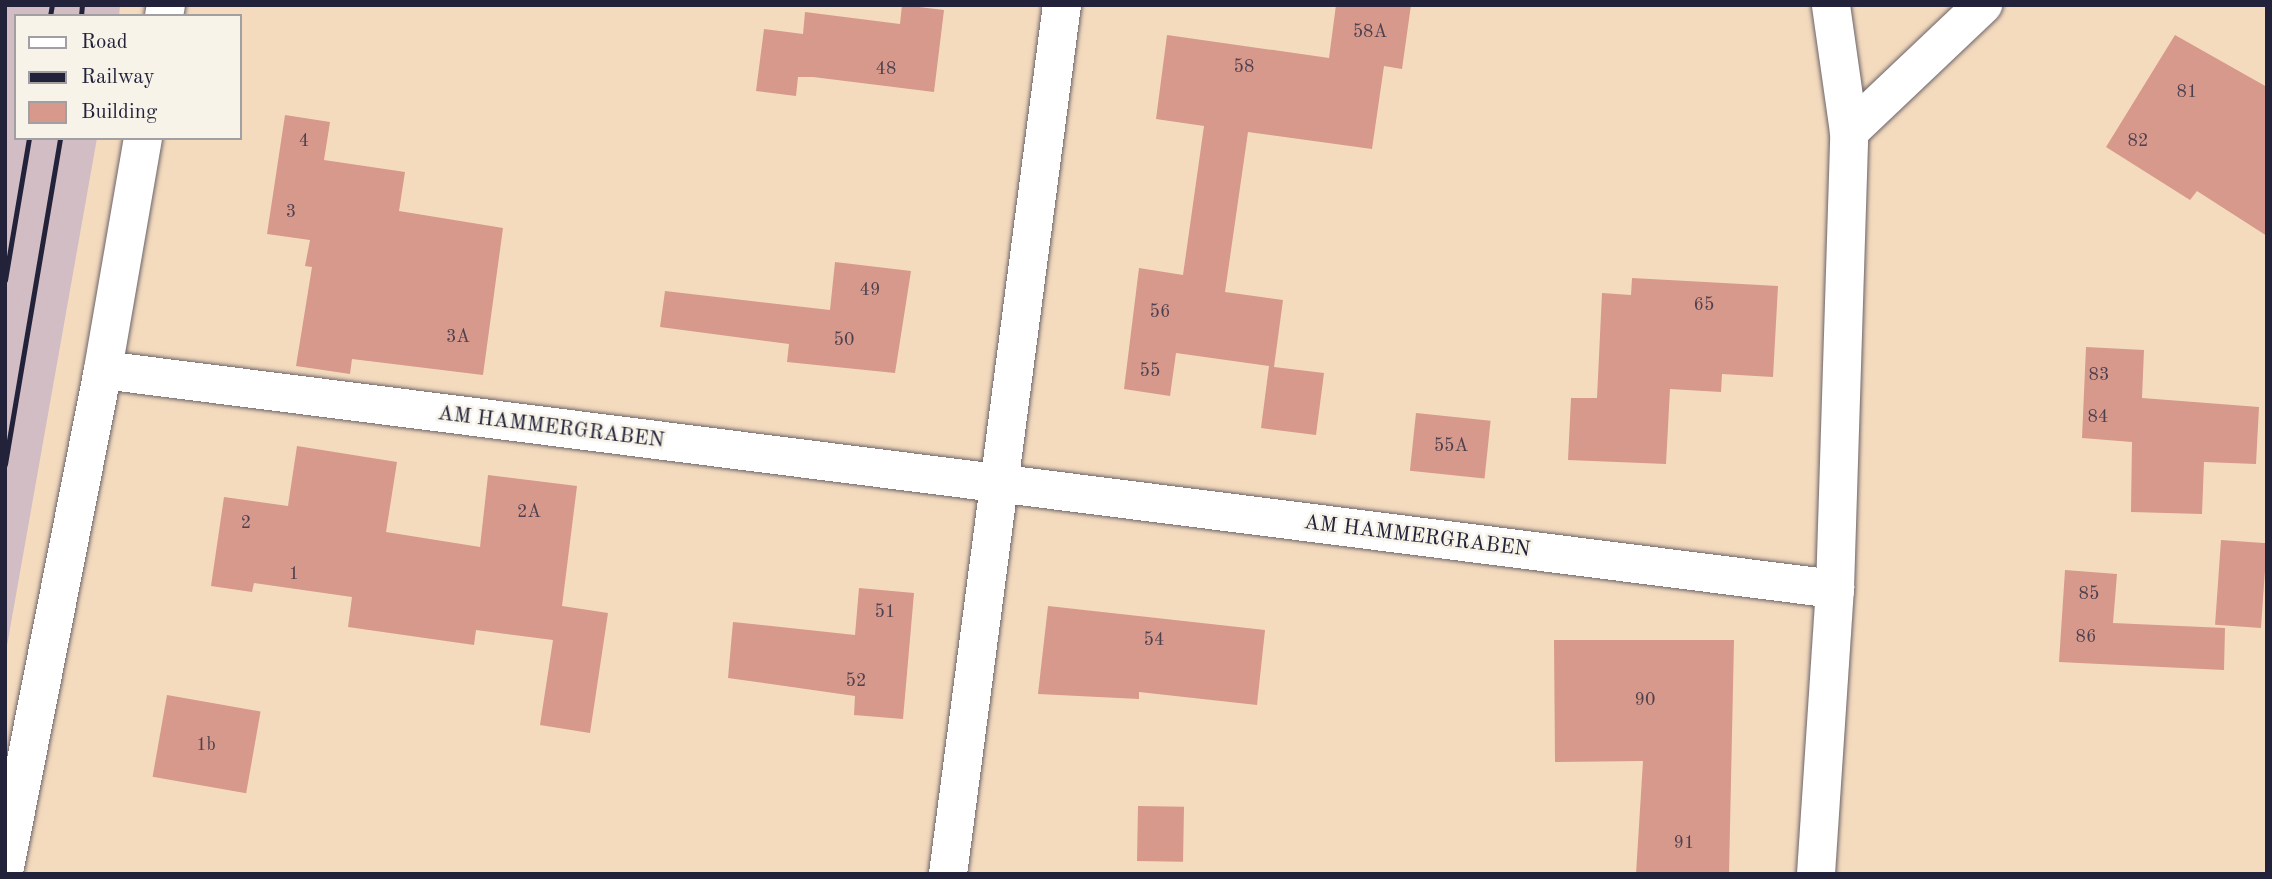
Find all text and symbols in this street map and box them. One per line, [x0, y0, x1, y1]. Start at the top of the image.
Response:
legend [14, 14, 242, 140]
house number: 58A [1353, 21, 1387, 43]
text: Road [81, 32, 128, 53]
house number: 58 [1234, 56, 1254, 78]
house number: 48 [876, 58, 896, 80]
text: Railway [81, 67, 155, 88]
house number: 81 [2177, 81, 2197, 103]
text: Building [81, 102, 157, 123]
house number: 4 [299, 130, 309, 152]
house number: 82 [2128, 130, 2148, 152]
house number: 3 [286, 201, 296, 223]
house number: 49 [860, 279, 880, 301]
house number: 65 [1694, 294, 1714, 316]
house number: 56 [1150, 301, 1170, 323]
house number: 3A [446, 326, 470, 348]
house number: 50 [834, 329, 854, 351]
house number: 55 [1140, 360, 1160, 382]
house number: 83 [2089, 364, 2109, 386]
street label: AM HAMMERGRABEN [436, 402, 666, 454]
house number: 84 [2088, 406, 2108, 428]
house number: 55A [1434, 435, 1468, 457]
house number: 2A [517, 501, 541, 523]
street label: AM HAMMERGRABEN [1302, 511, 1532, 563]
house number: 2 [241, 512, 251, 534]
house number: 1 [289, 563, 299, 585]
house number: 85 [2079, 583, 2099, 605]
house number: 51 [875, 601, 895, 623]
house number: 86 [2076, 626, 2096, 648]
house number: 54 [1144, 629, 1164, 651]
house number: 52 [846, 670, 866, 692]
house number: 90 [1635, 689, 1655, 711]
house number: 1b [196, 734, 216, 756]
house number: 91 [1674, 832, 1694, 854]

